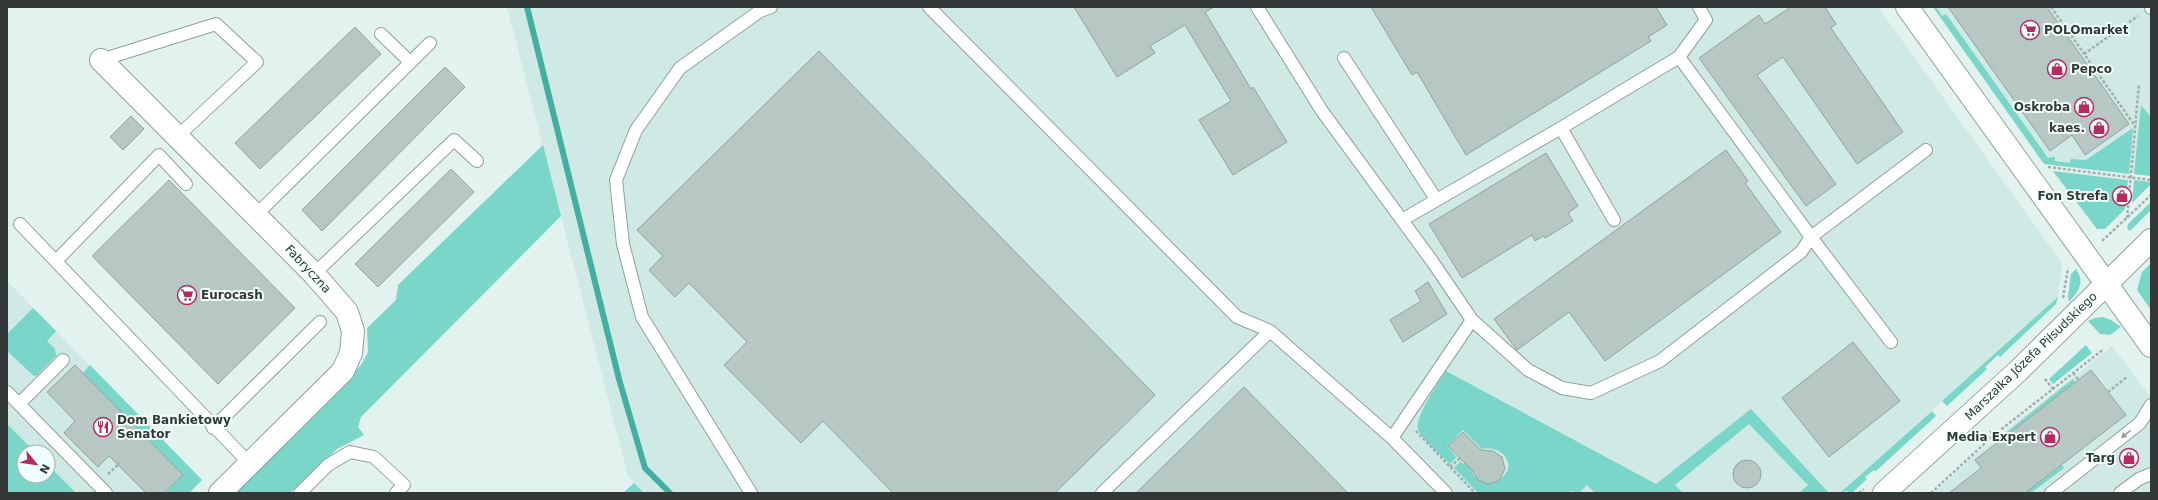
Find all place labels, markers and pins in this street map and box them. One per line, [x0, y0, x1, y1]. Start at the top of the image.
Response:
supermarket icon: POLOmarket [2019, 19, 2041, 41]
place label: POLOmarket [2044, 23, 2129, 37]
shop icon: Pepco [2046, 58, 2068, 80]
place label: Pepco [2071, 62, 2112, 76]
shop icon: Oskroba [2073, 96, 2095, 118]
place label: Oskroba [2014, 100, 2070, 114]
shop icon: kaes. [2088, 117, 2110, 139]
place label: kaes. [2049, 121, 2085, 135]
shop icon: Fon Strefa [2111, 185, 2133, 207]
place label: Fon Strefa [2038, 189, 2108, 203]
supermarket icon: Eurocash [176, 284, 198, 306]
place label: Eurocash [201, 288, 263, 302]
place label: Dom Bankietowy Senator [117, 413, 231, 441]
restaurant icon: Dom Bankietowy Senator [92, 416, 114, 438]
shop icon: Media Expert [2039, 426, 2061, 448]
place label: Media Expert [1947, 430, 2036, 444]
shop icon: Targ [2118, 447, 2140, 469]
place label: Targ [2086, 451, 2115, 465]

